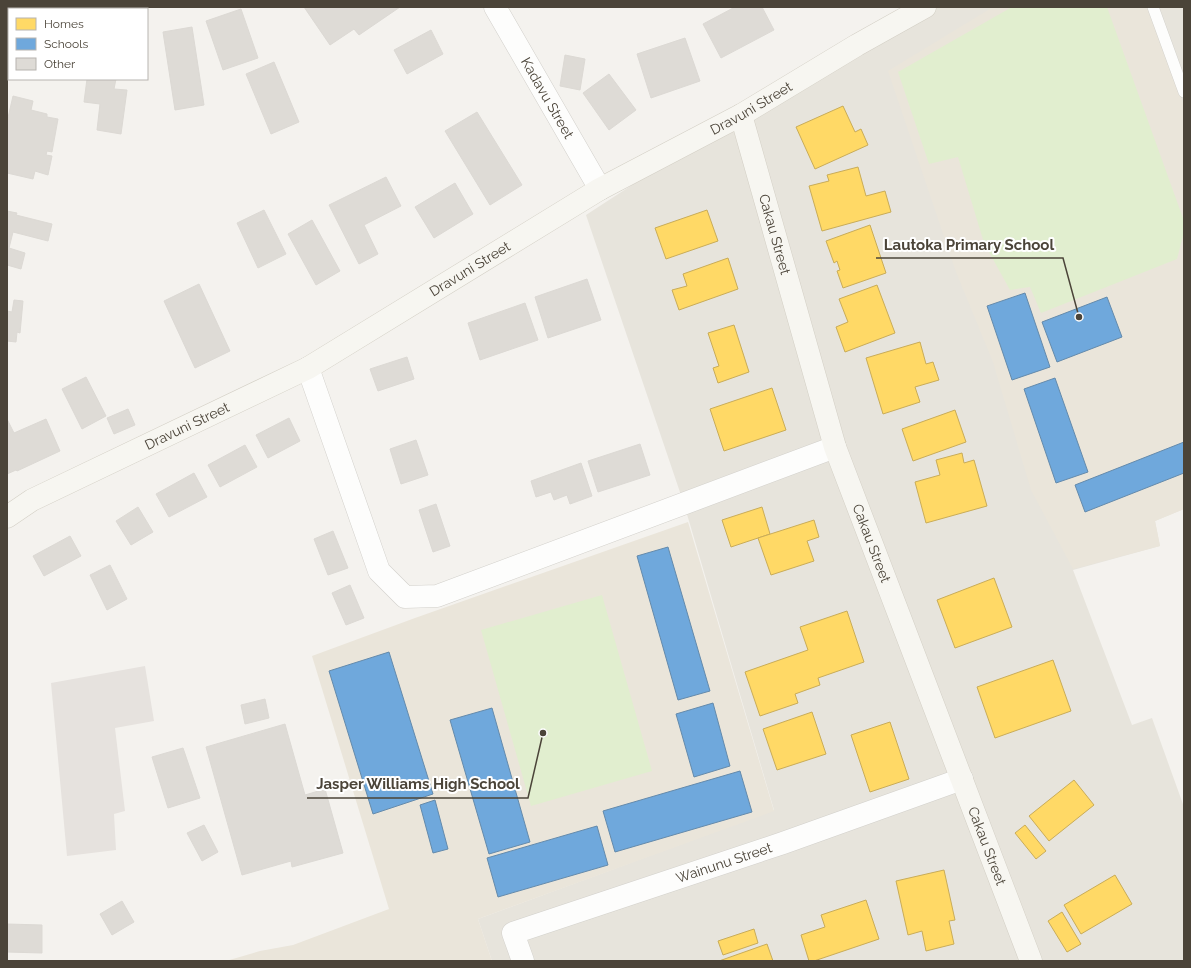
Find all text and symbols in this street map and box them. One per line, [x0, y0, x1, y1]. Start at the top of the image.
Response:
legend [8, 8, 148, 80]
text: Homes [44, 17, 84, 31]
text: Schools [44, 37, 88, 51]
street label: Kadavu Street [518, 55, 577, 142]
text: Other [44, 57, 76, 71]
street label: Dravuni Street [707, 78, 795, 138]
street label: Cakau Street [756, 192, 794, 277]
callout: Lautoka Primary School [876, 231, 1063, 258]
text: Lautoka Primary School [884, 236, 1054, 254]
street label: Dravuni Street [427, 238, 513, 300]
street label: Dravuni Street [142, 399, 232, 453]
street label: Cakau Street [849, 502, 894, 585]
callout: Jasper Williams High School [307, 771, 528, 798]
text: Jasper Williams High School [316, 775, 520, 793]
street label: Cakau Street [965, 804, 1009, 888]
street label: Wainunu Street [674, 839, 774, 886]

